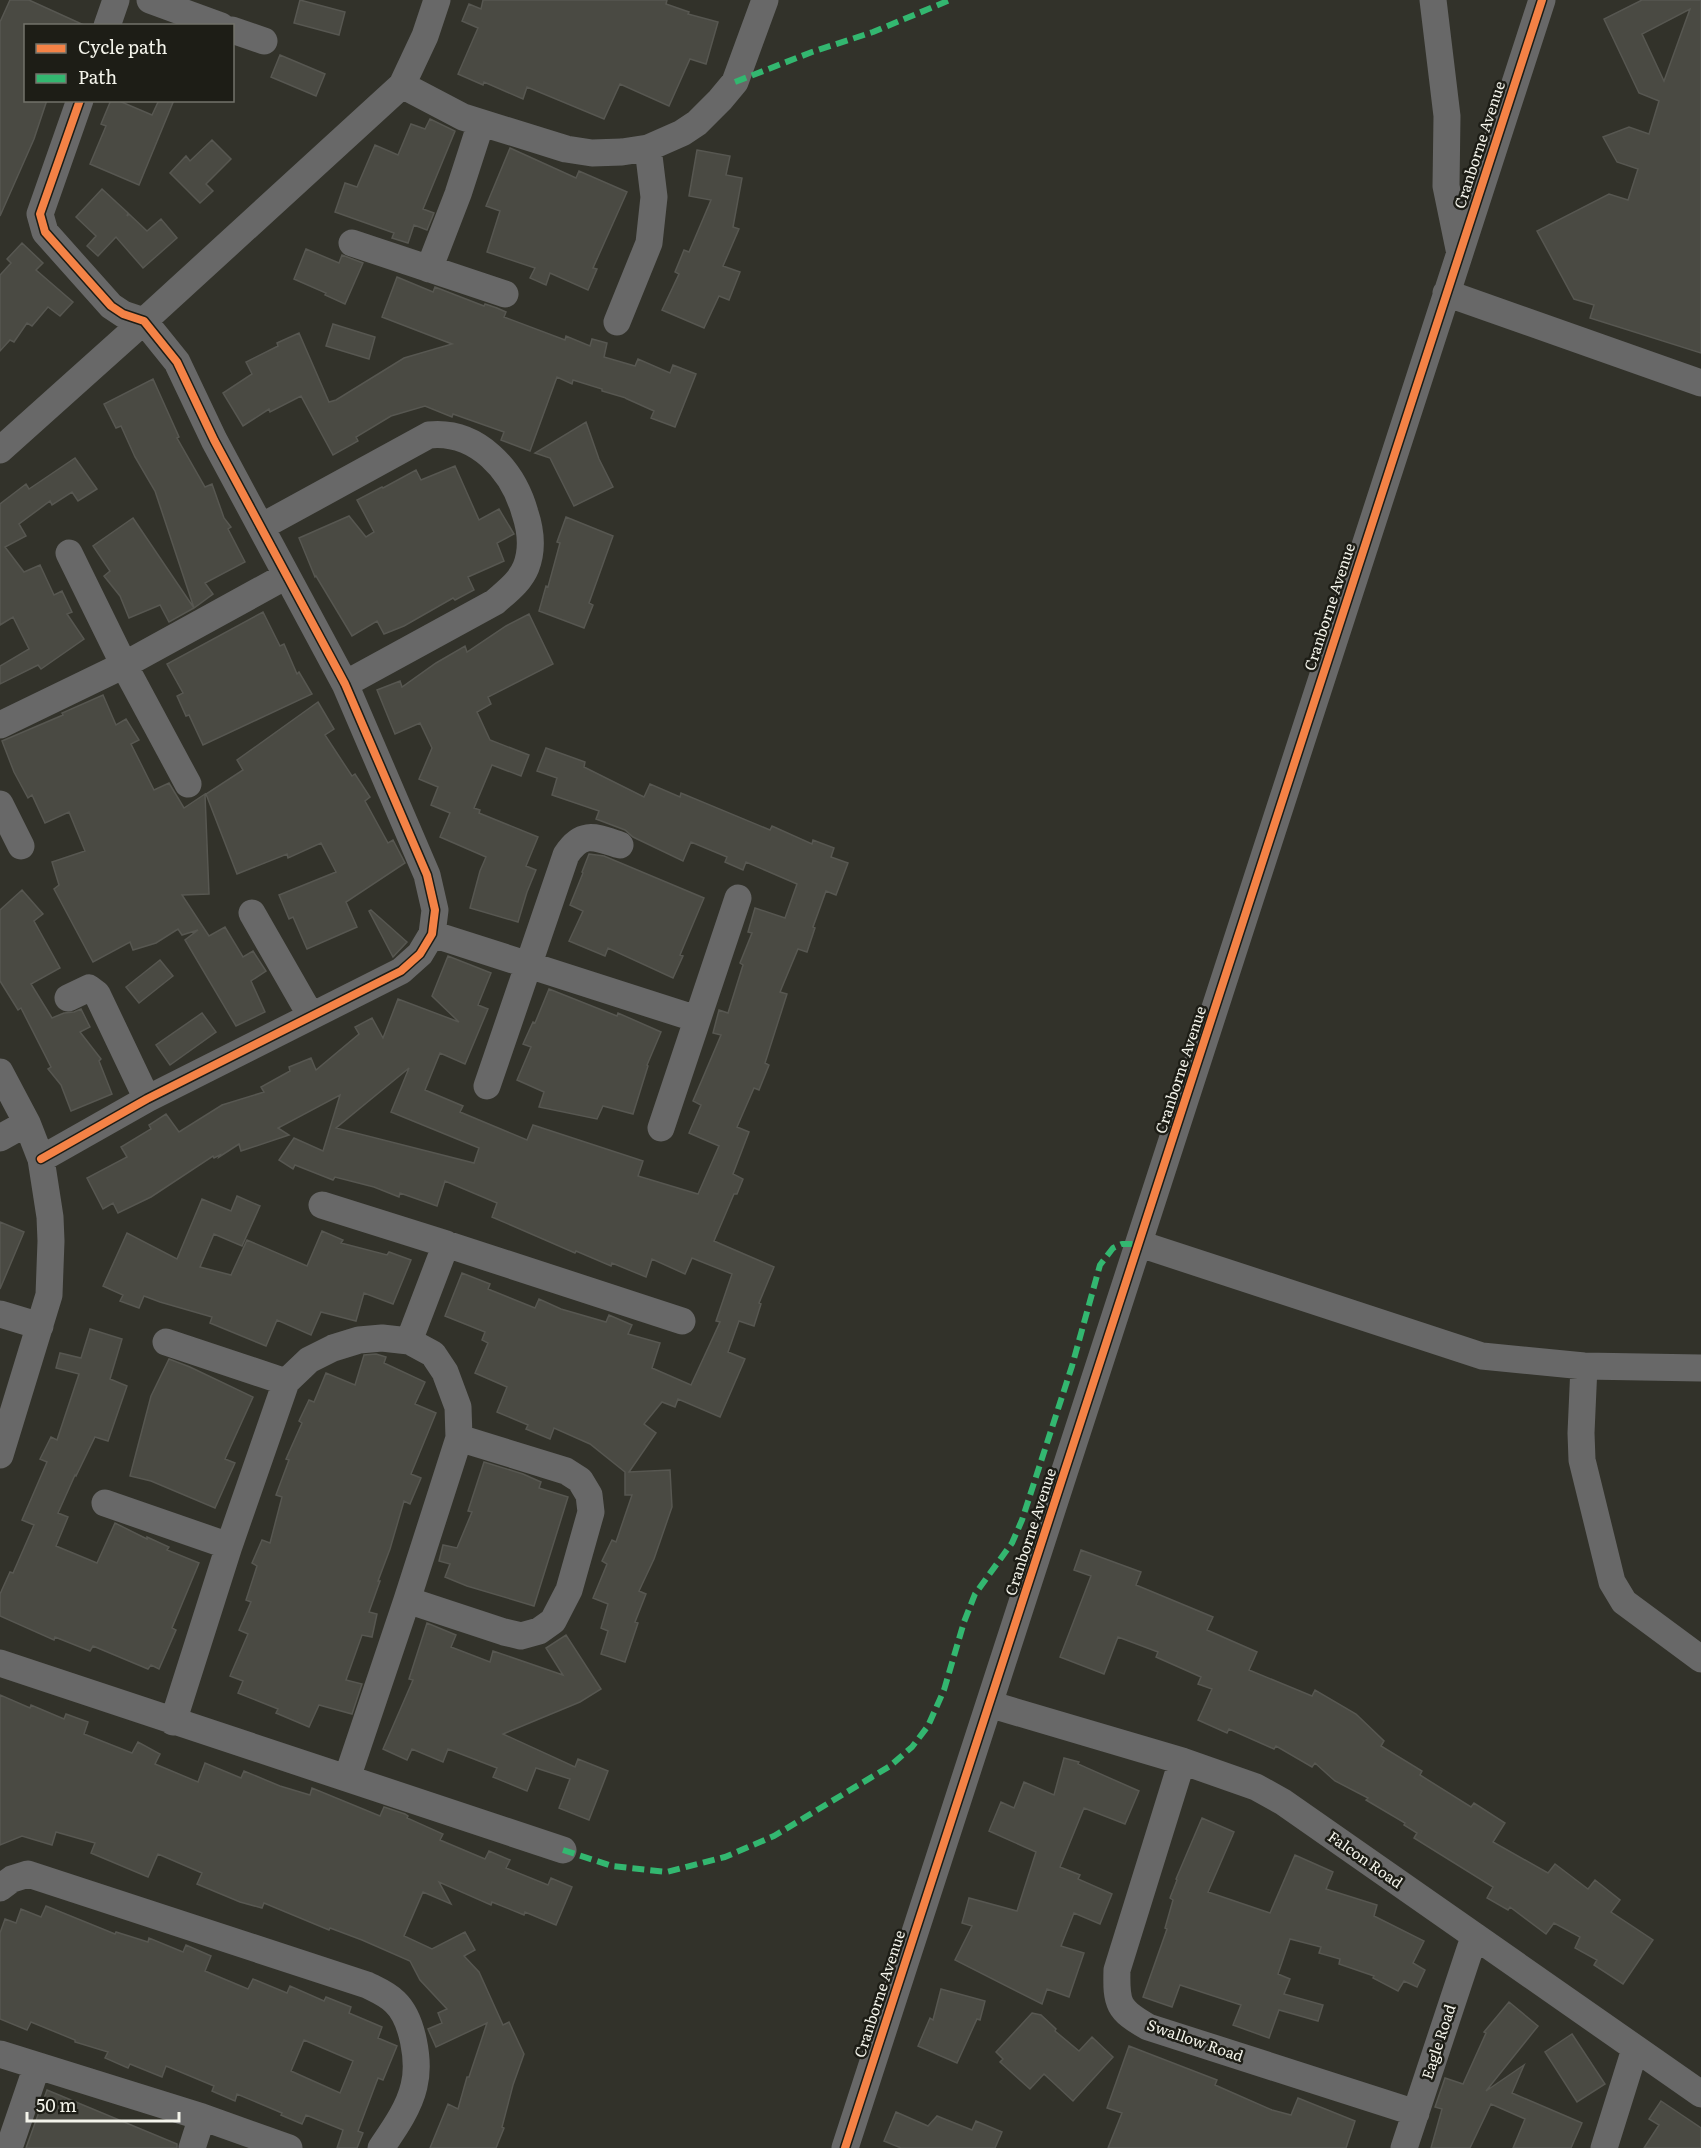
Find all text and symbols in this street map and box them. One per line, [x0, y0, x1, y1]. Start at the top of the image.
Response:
legend [24, 24, 234, 102]
text: Cycle path [78, 33, 167, 60]
text: Path [78, 63, 117, 90]
street label: Cranborne Avenue [1447, 77, 1510, 211]
street label: Cranborne Avenue [1297, 539, 1360, 673]
street label: Cranborne Avenue [1148, 1002, 1211, 1136]
street label: Cranborne Avenue [998, 1464, 1061, 1598]
street label: Falcon Road [1324, 1824, 1408, 1893]
street label: Cranborne Avenue [847, 1926, 910, 2060]
street label: Eagle Road [1415, 2001, 1461, 2082]
street label: Swallow Road [1144, 2012, 1247, 2067]
scale bar [27, 2085, 178, 2123]
text: 50 m [36, 2091, 77, 2118]

